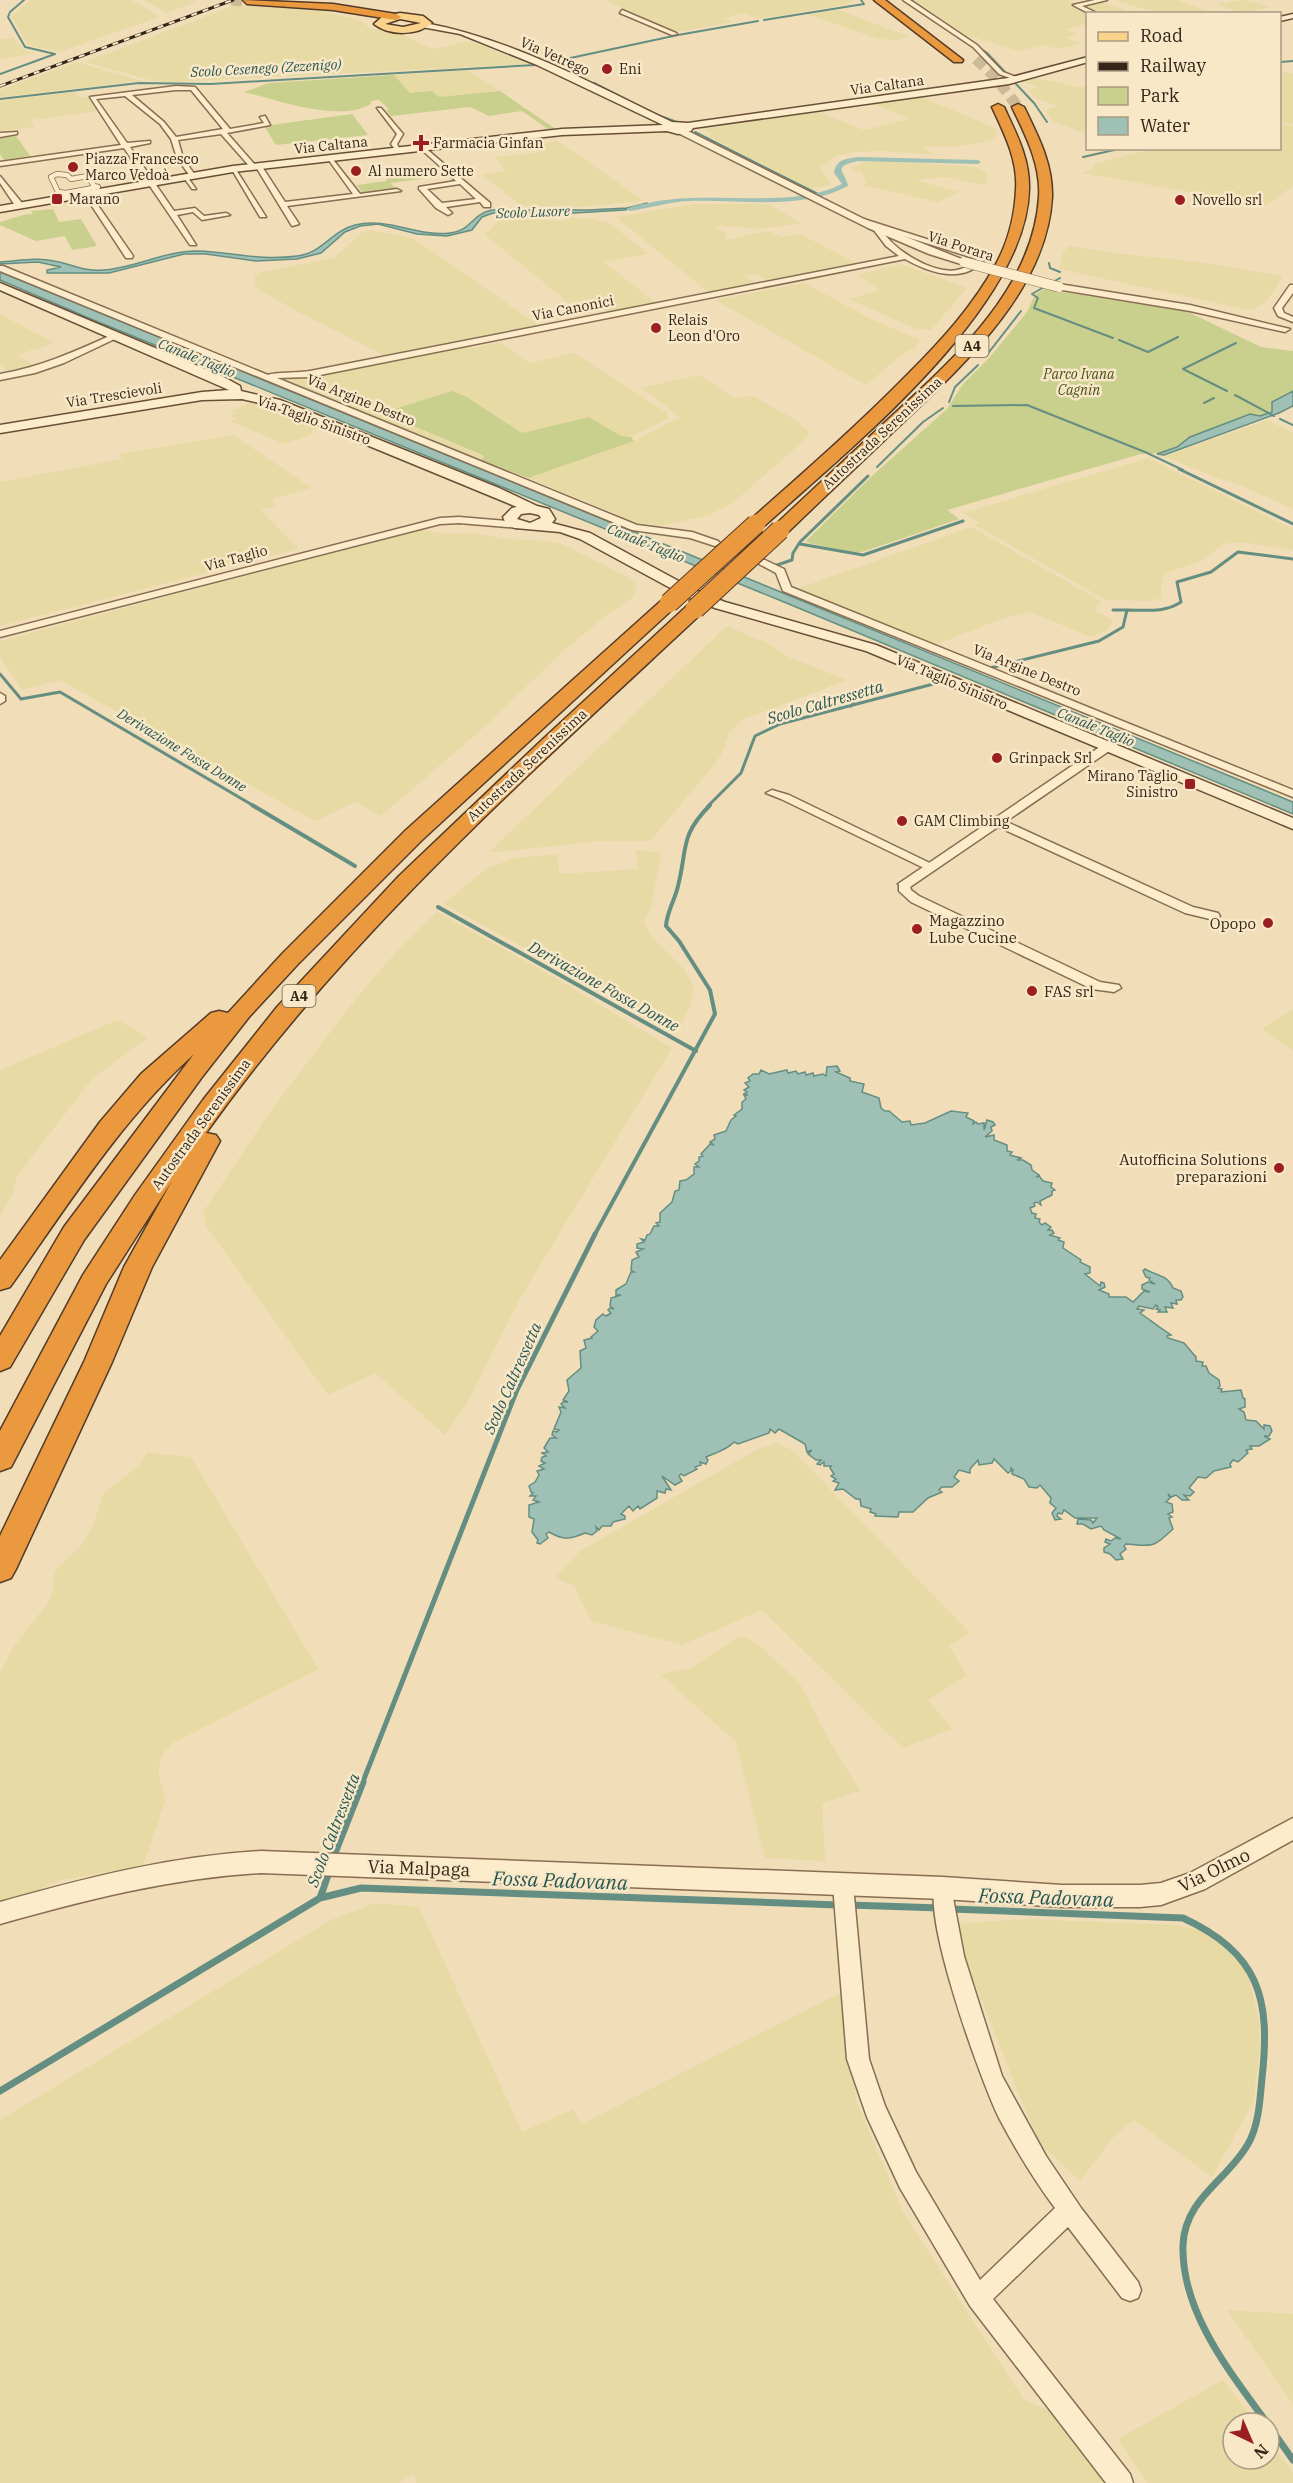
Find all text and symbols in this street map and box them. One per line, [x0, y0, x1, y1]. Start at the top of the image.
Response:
legend [1086, 12, 1281, 150]
text: Road [1140, 24, 1183, 47]
street label: Via Vetrego [517, 33, 593, 79]
text: Railway [1140, 54, 1206, 77]
water label: Scolo Cesenego (Zezenigo) [189, 55, 342, 81]
place label: Eni [619, 60, 641, 78]
marker: Eni [600, 62, 614, 76]
street label: Via Caltana [849, 71, 925, 99]
text: Park [1140, 84, 1180, 107]
text: Water [1140, 114, 1190, 137]
street label: Via Caltana [293, 132, 369, 158]
place label: Farmacia Ginfan [433, 134, 543, 152]
marker: Farmacia Ginfan [414, 136, 428, 150]
place label: Piazza Francesco Marco Vedoà [85, 150, 199, 184]
marker: Piazza Francesco Marco Vedoà [66, 160, 80, 174]
place label: Al numero Sette [368, 162, 474, 180]
marker: Al numero Sette [349, 164, 363, 178]
place label: Marano [69, 190, 120, 208]
place label: Novello srl [1192, 191, 1262, 209]
marker: Marano [50, 192, 64, 206]
marker: Novello srl [1173, 193, 1187, 207]
water label: Scolo Lusore [495, 202, 571, 222]
street label: Via Porara [926, 227, 997, 265]
street label: Via Canonici [531, 291, 615, 325]
place label: Relais Leon d'Oro [668, 311, 740, 345]
marker: Relais Leon d'Oro [649, 321, 663, 335]
water label: Canale Taglio [156, 334, 238, 382]
road number: A4 [956, 335, 988, 357]
park label: Parco Ivana Cagnin [1042, 365, 1115, 399]
street label: Via Argine Destro [304, 370, 418, 430]
street label: Autostrada Serenissima [818, 372, 946, 493]
street label: Via Trescievoli [65, 379, 163, 411]
street label: Via Taglio Sinistro [255, 391, 373, 449]
water label: Canale Taglio [605, 519, 687, 567]
street label: Via Taglio [202, 541, 270, 575]
street label: Via Argine Destro [970, 640, 1084, 700]
street label: Via Taglio Sinistro [893, 650, 1011, 714]
water label: Scolo Caltressetta [764, 676, 886, 728]
water label: Canale Taglio [1055, 703, 1137, 751]
water label: Derivazione Fossa Donne [113, 704, 251, 796]
street label: Autostrada Serenissima [463, 704, 591, 825]
place label: Grinpack Srl [1009, 749, 1092, 767]
marker: Grinpack Srl [990, 751, 1004, 765]
place label: Mirano Taglio Sinistro [1087, 767, 1178, 801]
marker: Mirano Taglio Sinistro [1183, 777, 1197, 791]
place label: GAM Climbing [914, 812, 1010, 830]
marker: GAM Climbing [895, 814, 909, 828]
place label: Magazzino Lube Cucine [929, 911, 1017, 947]
place label: Opopo [1210, 914, 1256, 933]
marker: Opopo [1261, 916, 1275, 930]
marker: Magazzino Lube Cucine [910, 922, 924, 936]
water label: Derivazione Fossa Donne [524, 936, 683, 1036]
place label: FAS srl [1044, 982, 1094, 1001]
marker: FAS srl [1025, 984, 1039, 998]
road number: A4 [282, 985, 316, 1007]
street label: Autostrada Serenissima [147, 1055, 255, 1193]
place label: Autofficina Solutions preparazioni [1119, 1150, 1267, 1186]
marker: Autofficina Solutions preparazioni [1272, 1161, 1286, 1175]
water label: Scolo Caltressetta [478, 1319, 546, 1438]
water label: Scolo Caltressetta [302, 1770, 364, 1891]
street label: Via Olmo [1174, 1843, 1254, 1897]
street label: Via Malpaga [367, 1855, 471, 1881]
water label: Fossa Padovana [491, 1864, 628, 1896]
water label: Fossa Padovana [977, 1881, 1114, 1913]
north arrow [1221, 2411, 1281, 2471]
text: N [1250, 2440, 1273, 2463]

